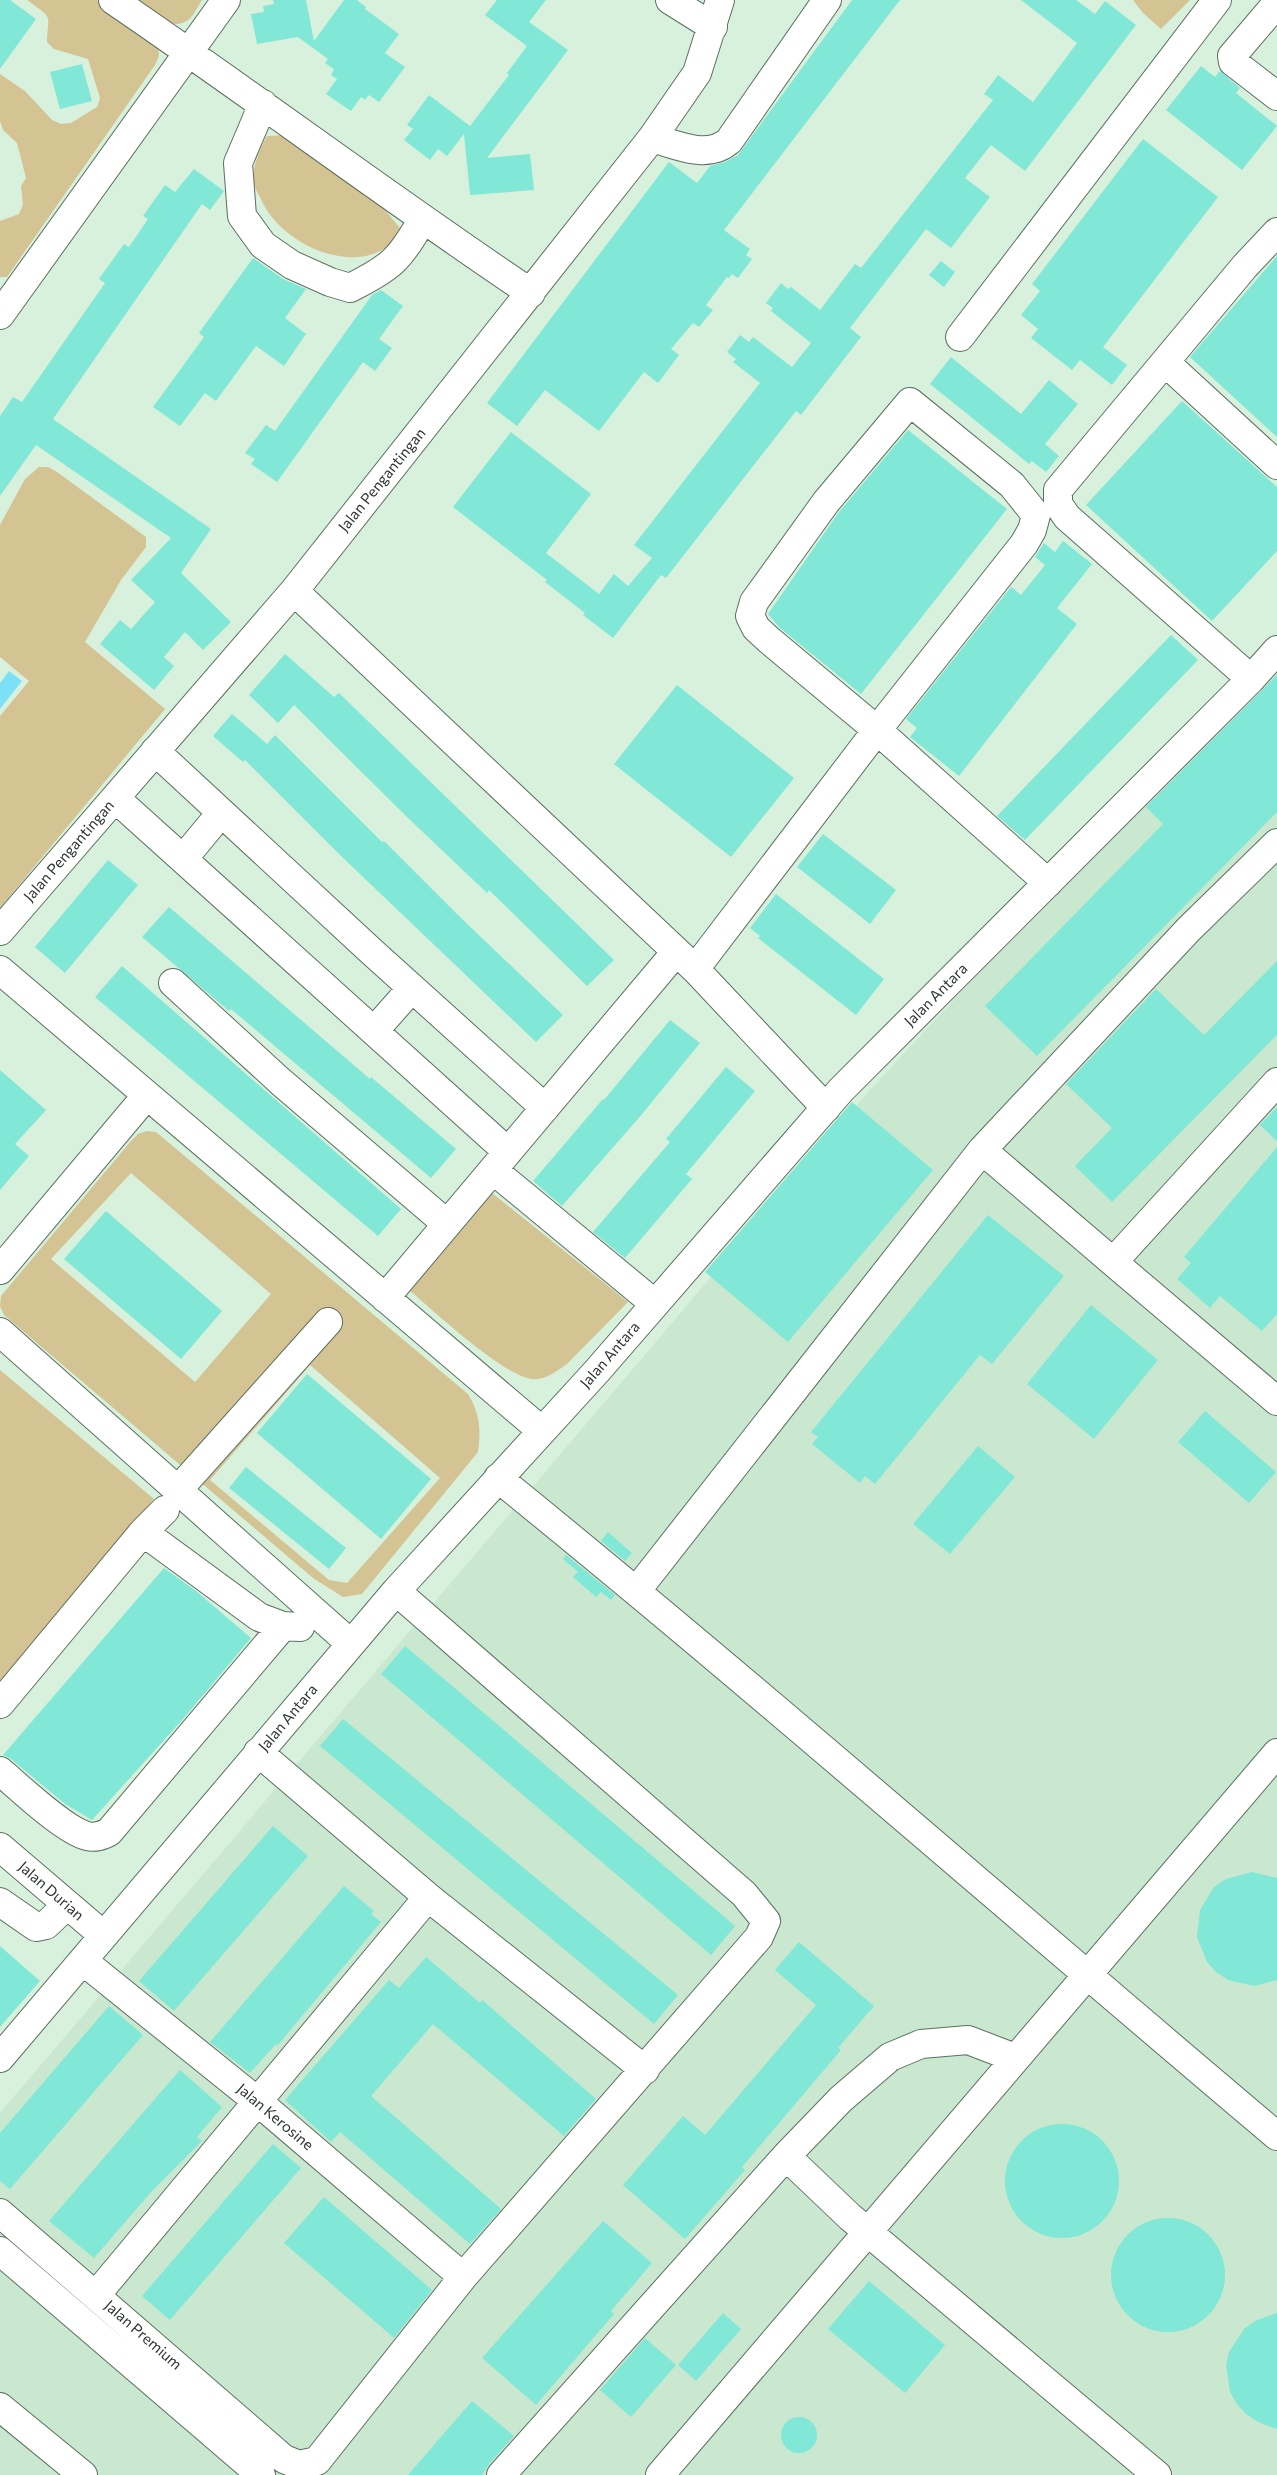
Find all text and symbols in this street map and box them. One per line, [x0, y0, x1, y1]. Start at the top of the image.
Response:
street label: Jalan Pengantingan [334, 424, 429, 535]
street label: Jalan Pengantingan [19, 796, 117, 905]
street label: Jalan Antara [900, 959, 971, 1030]
street label: Jalan Antara [576, 1318, 643, 1391]
street label: Jalan Antara [254, 1680, 320, 1755]
street label: Jalan Durian [15, 1857, 88, 1924]
street label: Jalan Kerosine [234, 2079, 318, 2154]
street label: Jalan Premium [101, 2296, 186, 2373]

